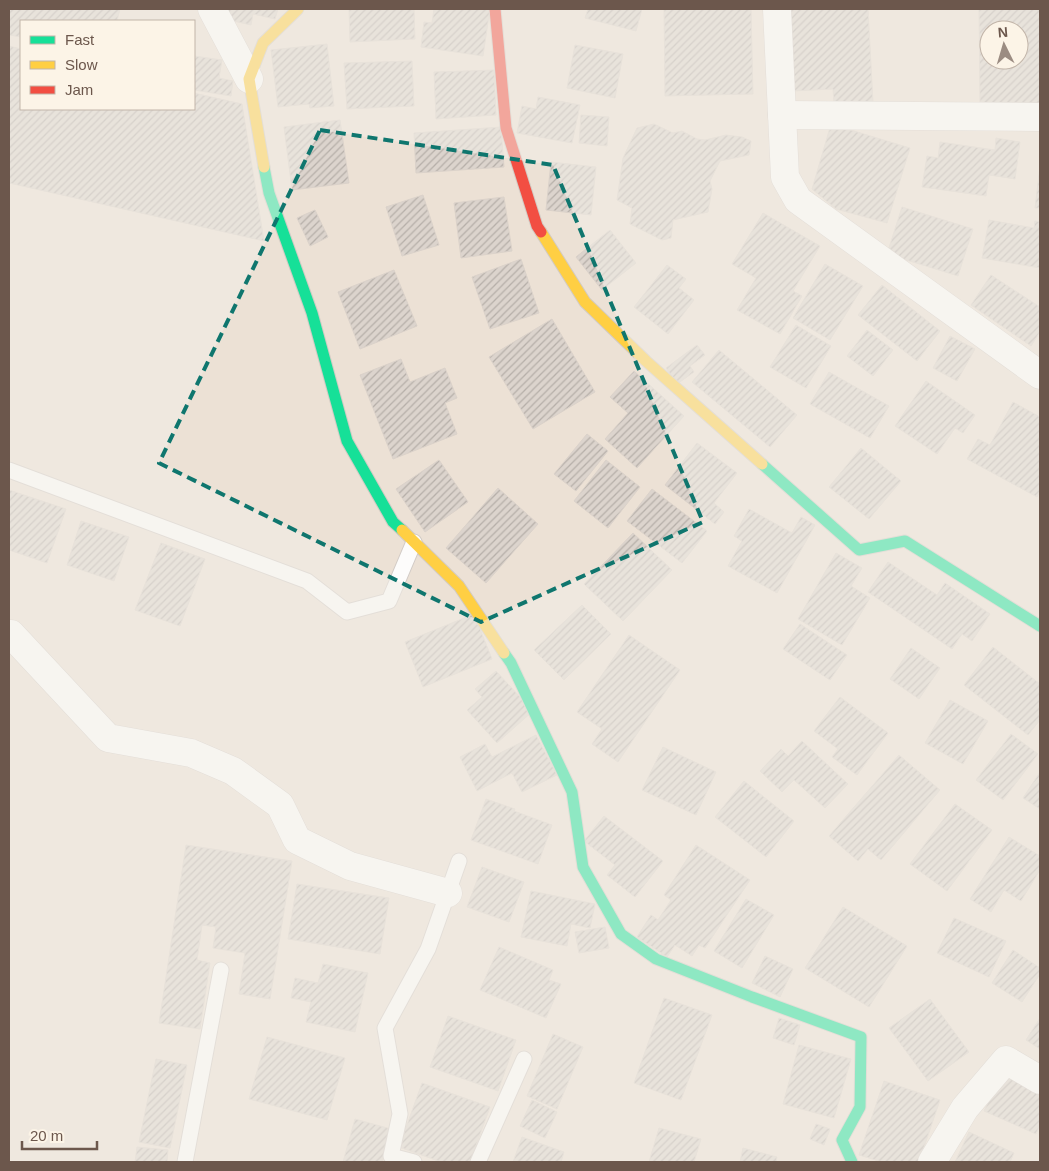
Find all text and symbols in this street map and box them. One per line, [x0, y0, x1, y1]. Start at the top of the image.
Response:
legend [20, 20, 195, 110]
north arrow [979, 20, 1029, 70]
text: N [997, 24, 1009, 40]
text: Fast [65, 31, 95, 48]
text: Slow [65, 56, 98, 73]
text: Jam [65, 81, 93, 98]
scale bar [22, 1118, 98, 1150]
text: 20 m [30, 1127, 63, 1144]

